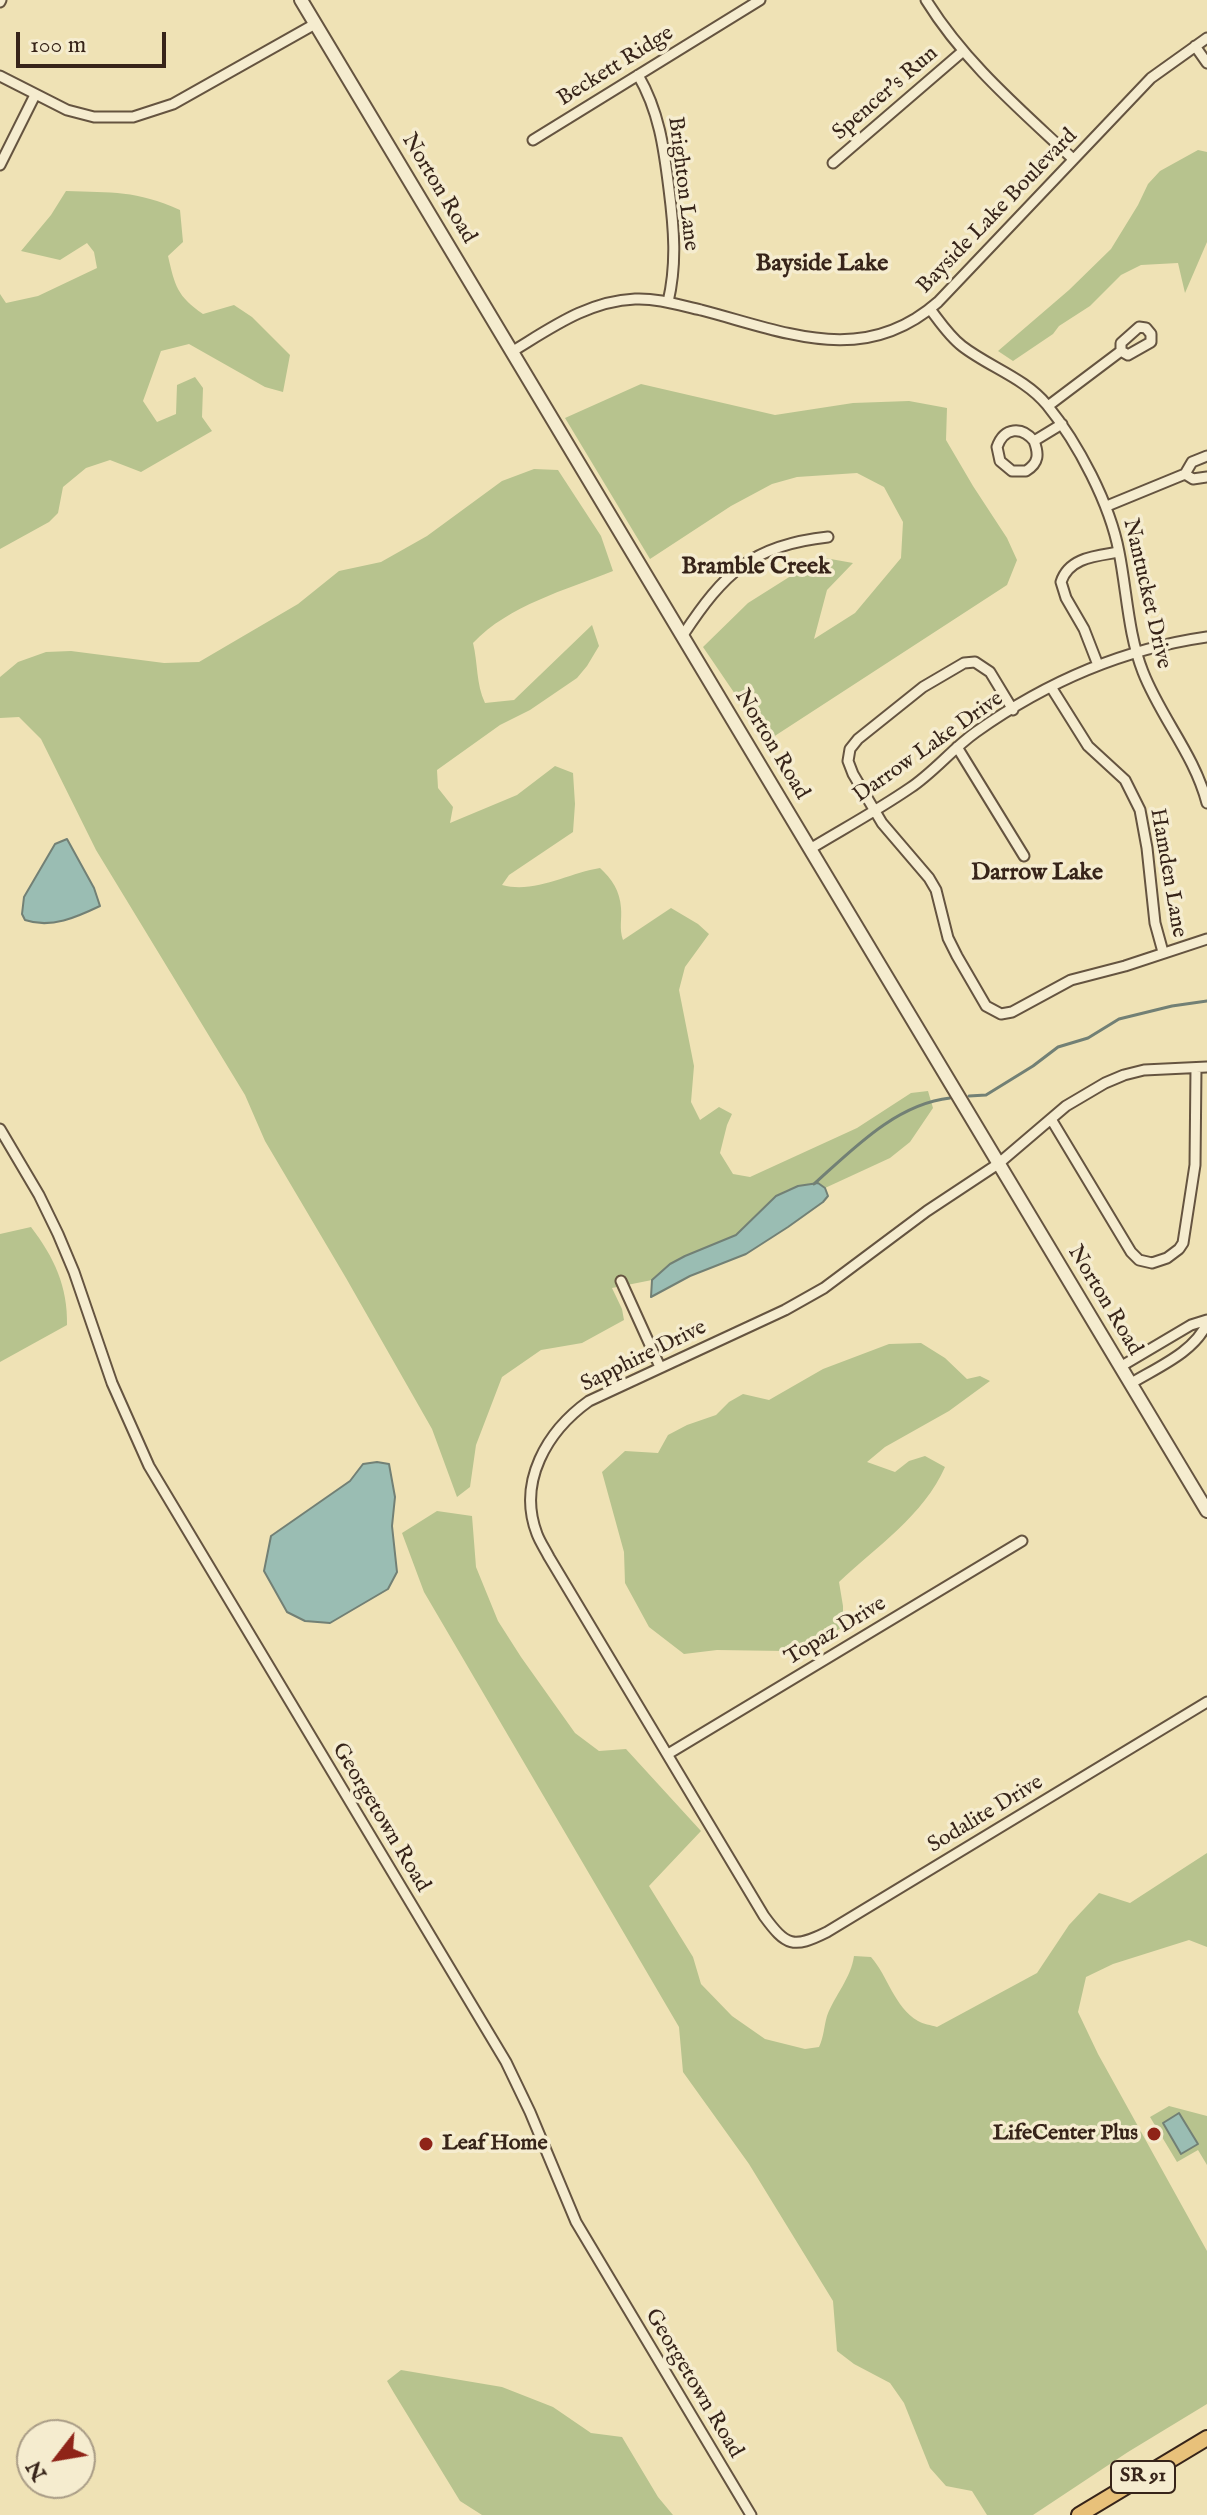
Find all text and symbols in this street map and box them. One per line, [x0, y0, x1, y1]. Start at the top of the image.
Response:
scale bar [20, 16, 170, 66]
street label: Beckett Ridge [553, 21, 679, 113]
text: 100 m [30, 30, 86, 61]
street label: Spencer's Run [828, 41, 944, 147]
street label: Brighton Lane [661, 115, 703, 253]
street label: Bayside Lake Boulevard [912, 124, 1084, 300]
street label: Norton Road [395, 129, 481, 249]
district label: Bayside Lake [756, 251, 888, 279]
street label: Nantucket Drive [1116, 516, 1176, 672]
district label: Bramble Creek [681, 554, 831, 582]
street label: Norton Road [728, 685, 814, 805]
street label: Darrow Lake Drive [849, 686, 1009, 810]
street label: Hamden Lane [1143, 806, 1191, 940]
district label: Darrow Lake [971, 860, 1103, 888]
street label: Norton Road [1061, 1241, 1147, 1361]
street label: Sapphire Drive [577, 1315, 711, 1399]
street label: Topaz Drive [781, 1591, 891, 1673]
street label: Georgetown Road [325, 1739, 435, 1897]
street label: Sodalite Drive [924, 1770, 1048, 1860]
place label: LifeCenter Plus [993, 2121, 1138, 2147]
marker: LifeCenter Plus [1145, 2125, 1163, 2143]
place label: Leaf Home [442, 2131, 548, 2157]
marker: Leaf Home [417, 2135, 435, 2153]
street label: Georgetown Road [638, 2305, 748, 2463]
north arrow [16, 2419, 96, 2499]
text: N [20, 2455, 54, 2486]
road number: SR 91 [1111, 2461, 1175, 2493]

